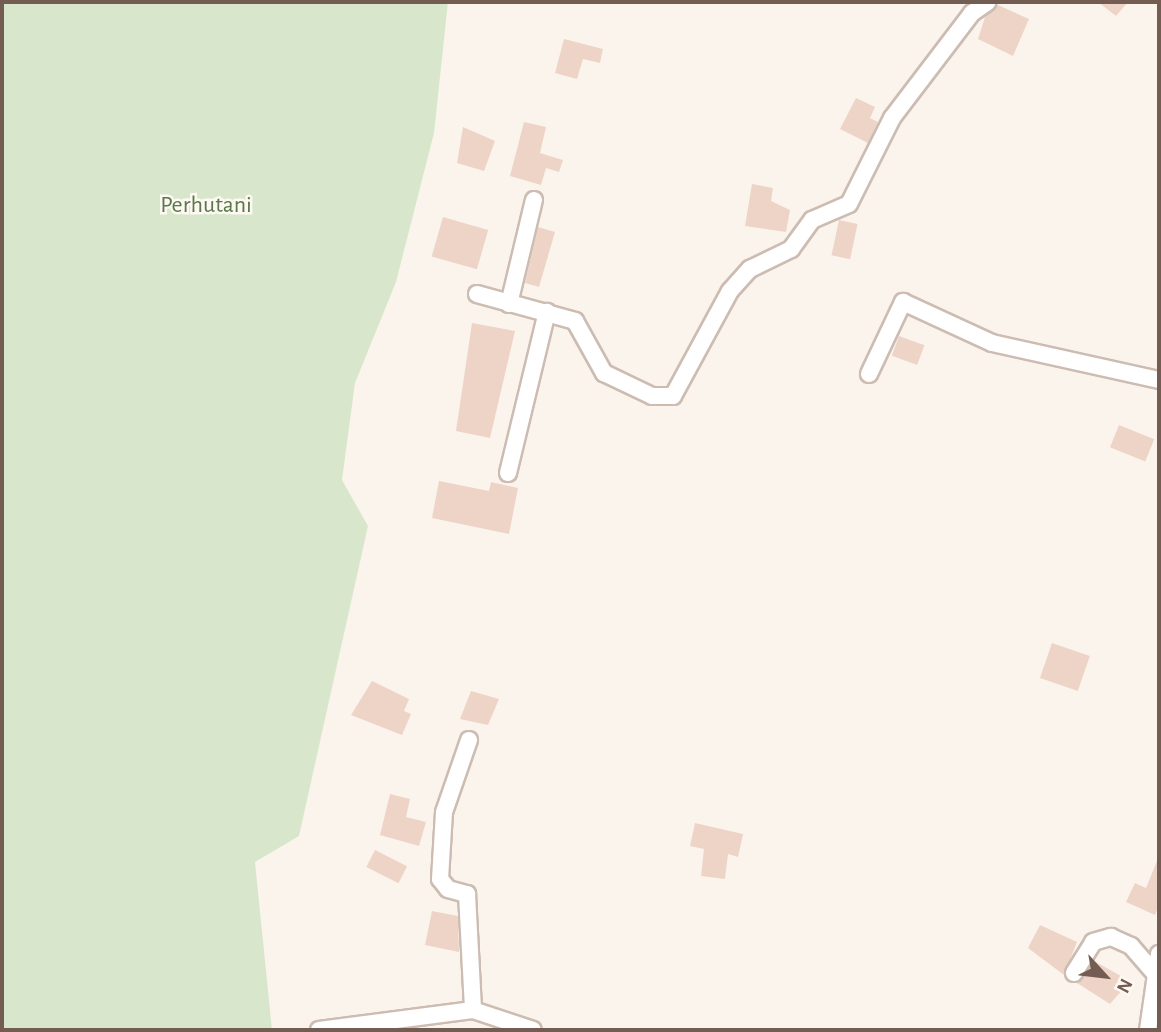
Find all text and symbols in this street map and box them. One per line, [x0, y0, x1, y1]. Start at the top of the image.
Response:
park label: Perhutani [160, 192, 252, 220]
north arrow [1070, 941, 1140, 1011]
text: N [1113, 976, 1136, 996]

